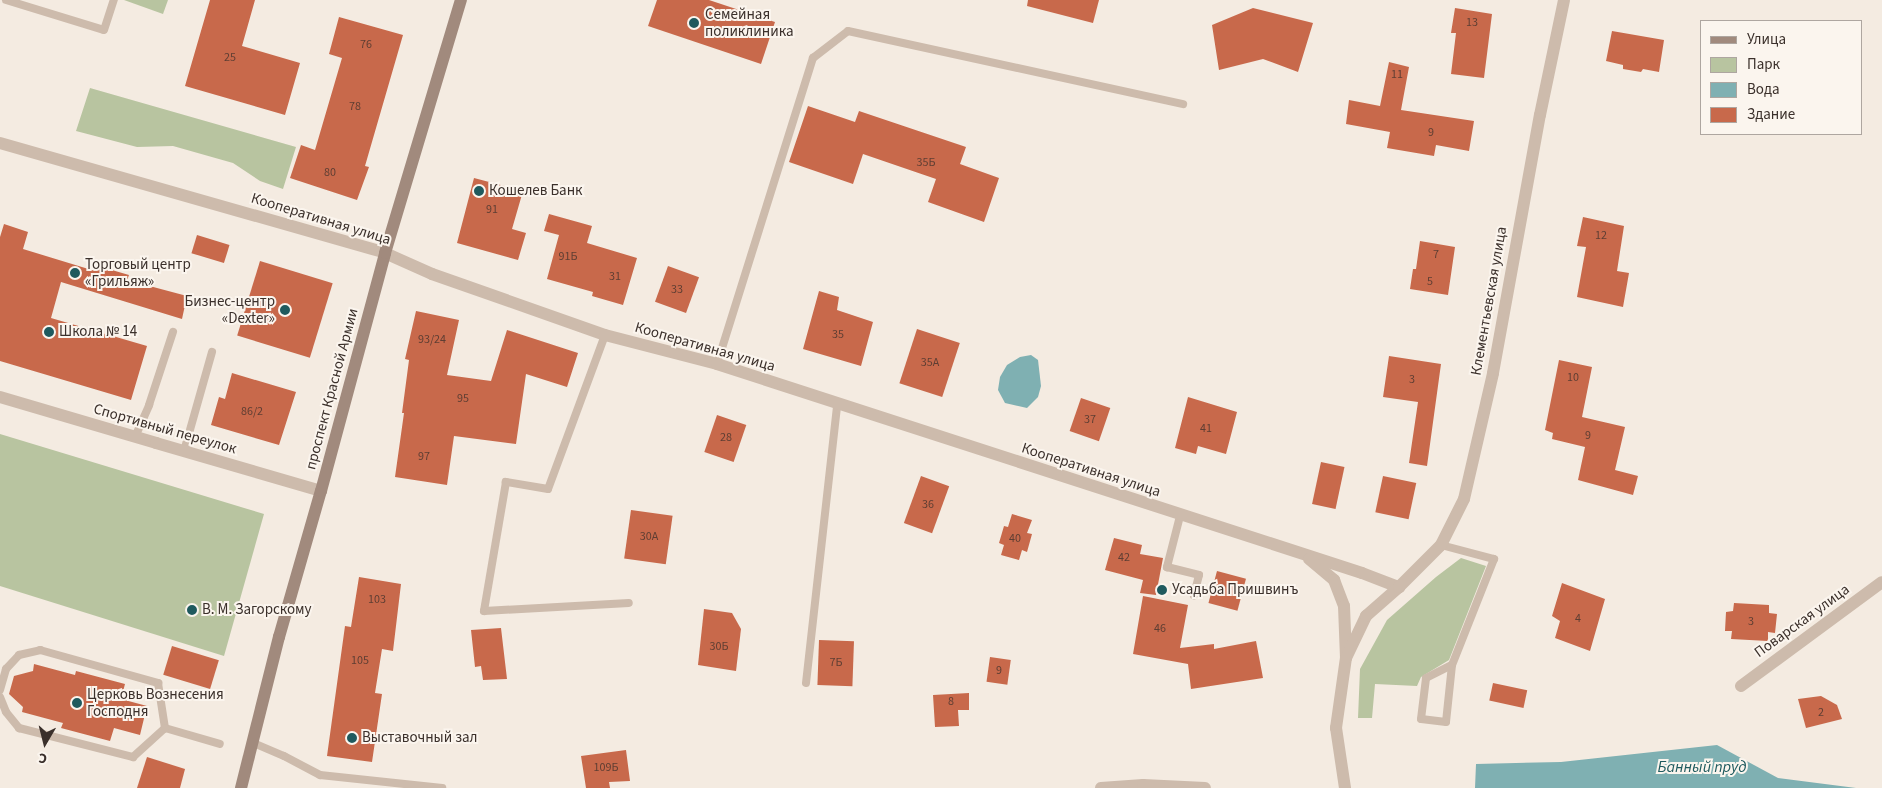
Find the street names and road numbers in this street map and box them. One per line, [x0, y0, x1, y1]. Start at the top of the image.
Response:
street label: Кооперативная улица [249, 189, 393, 249]
street label: Клементьевская улица [1467, 225, 1511, 377]
street label: проспект Красной Армии [302, 306, 362, 472]
street label: Кооперативная улица [633, 318, 777, 376]
street label: Спортивный переулок [91, 400, 239, 458]
street label: Кооперативная улица [1019, 439, 1163, 501]
street label: Поварская улица [1751, 581, 1853, 661]

